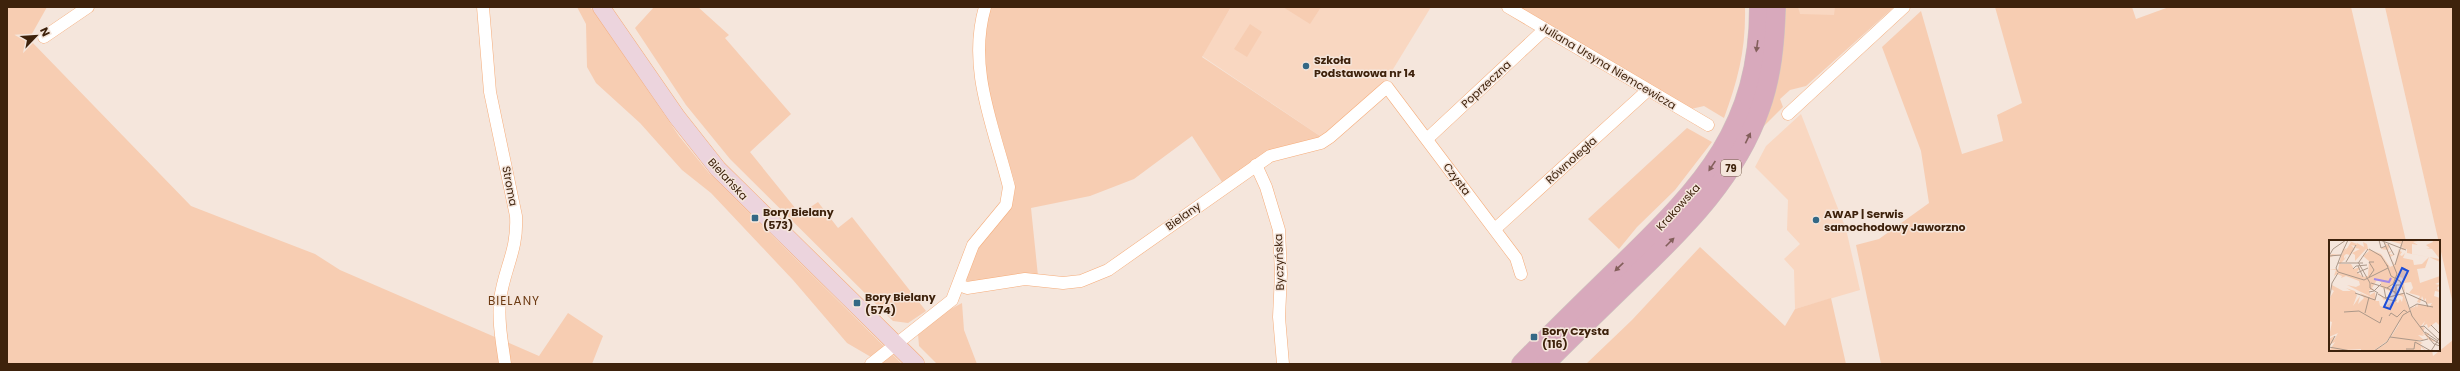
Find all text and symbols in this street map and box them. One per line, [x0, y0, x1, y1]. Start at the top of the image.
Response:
north arrow [16, 16, 56, 56]
street label: Juliana Ursyna Niemcewicza [1537, 19, 1679, 113]
text: N [36, 25, 54, 39]
one-way arrow [1754, 40, 1760, 52]
place label: Szkoła Podstawowa nr 14 [1314, 52, 1416, 81]
street label: Poprzeczna [1458, 57, 1514, 111]
marker: Szkoła Podstawowa nr 14 [1301, 61, 1311, 71]
one-way arrow [1745, 132, 1751, 144]
street label: Równoległa [1542, 133, 1600, 187]
street label: Bielańska [704, 154, 752, 204]
street label: Czysta [1440, 159, 1474, 199]
road number: 79 [1721, 160, 1741, 176]
one-way arrow [1708, 161, 1716, 172]
street label: Stroma [498, 165, 522, 207]
street label: Krakowska [1652, 180, 1704, 234]
street label: Bielany [1162, 198, 1204, 234]
place label: Bory Bielany (573) [763, 204, 834, 233]
place label: AWAP | Serwis samochodowy Jaworzno [1824, 206, 1966, 235]
marker: Bory Bielany (573) [750, 213, 760, 223]
marker: AWAP | Serwis samochodowy Jaworzno [1811, 215, 1821, 225]
street label: Byczyńska [1270, 233, 1288, 291]
one-way arrow [1665, 237, 1675, 246]
inset map [2329, 240, 2440, 351]
one-way arrow [1614, 262, 1624, 272]
place label: Bory Bielany (574) [865, 289, 936, 318]
district label: BIELANY [488, 292, 540, 309]
marker: Bory Bielany (574) [852, 298, 862, 308]
place label: Bory Czysta (116) [1542, 323, 1609, 352]
marker: Bory Czysta (116) [1529, 332, 1539, 342]

